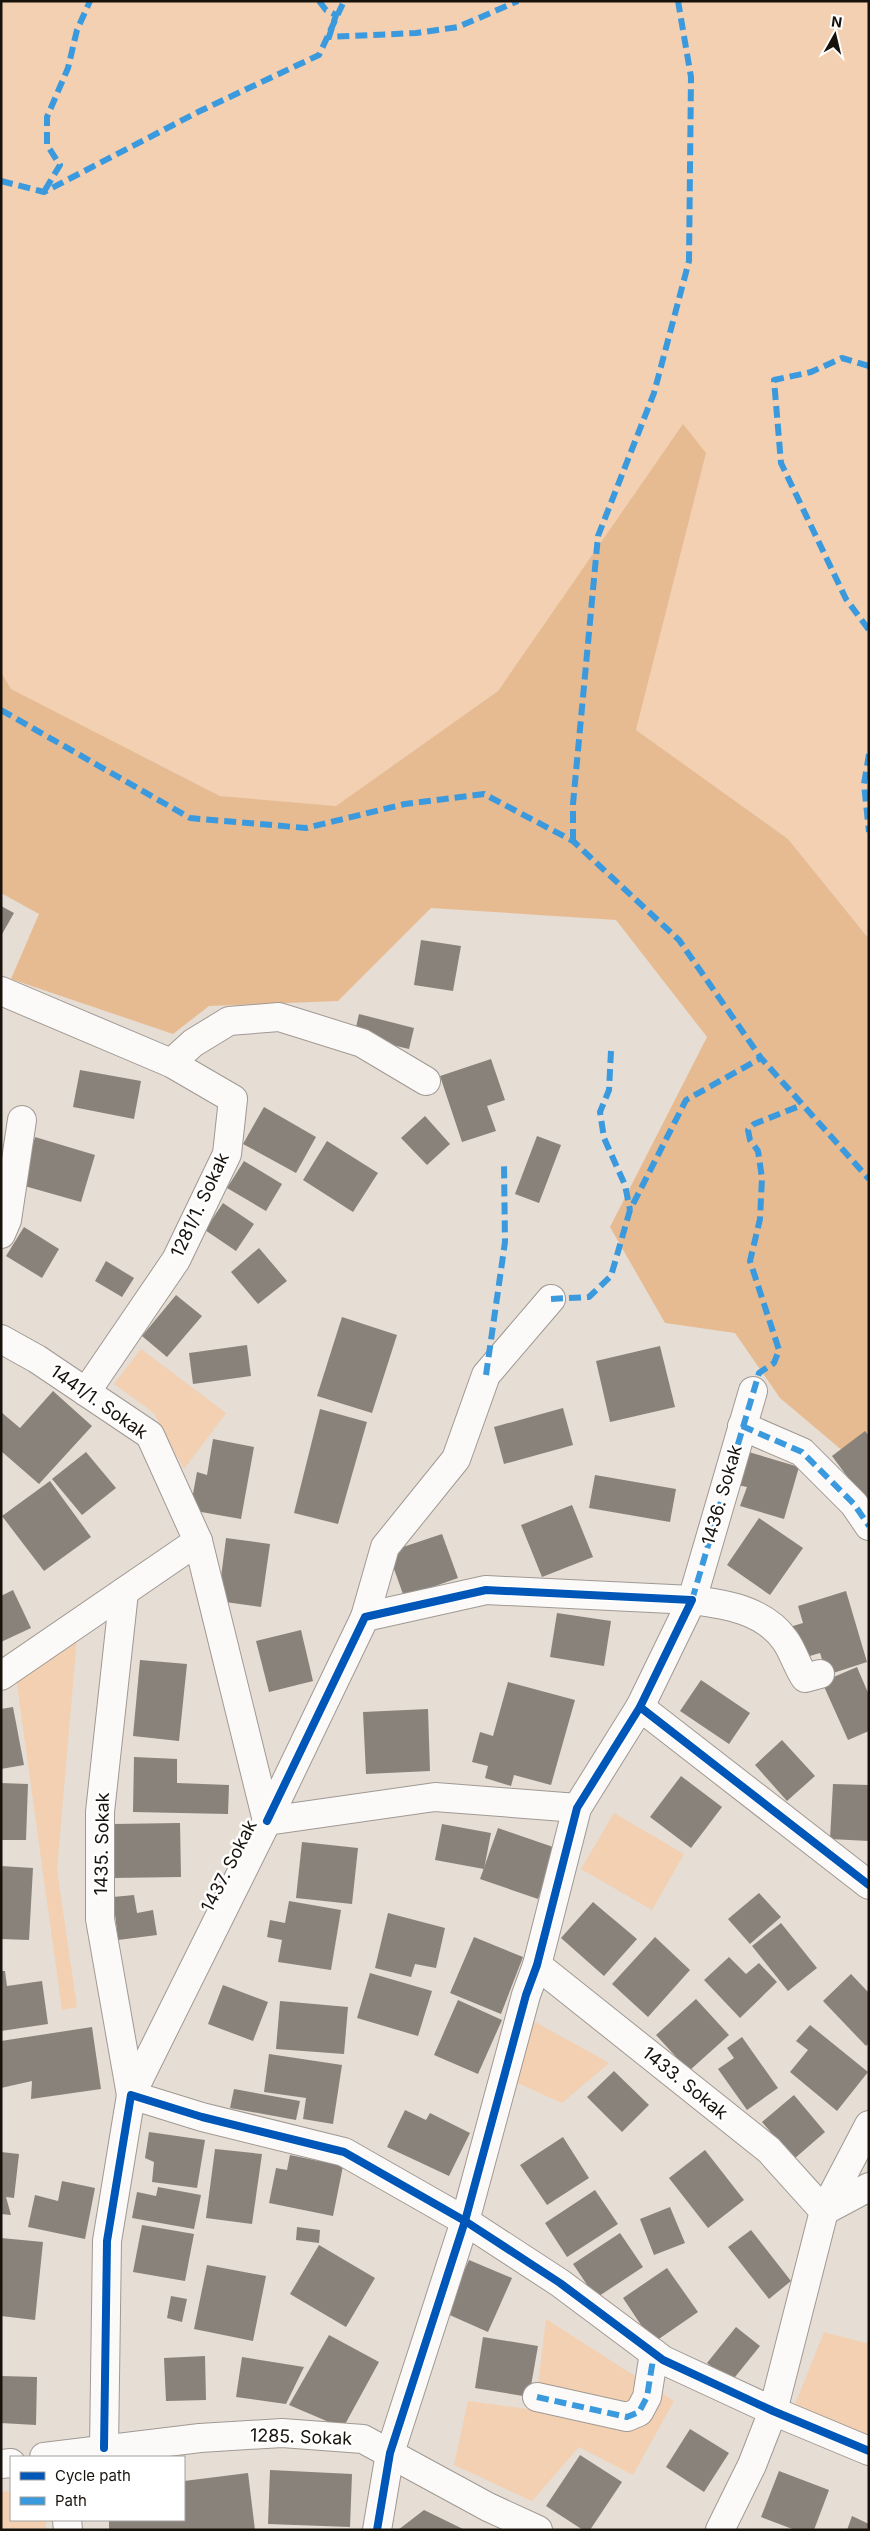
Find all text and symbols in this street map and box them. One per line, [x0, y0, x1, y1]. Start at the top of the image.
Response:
north arrow [810, 10, 860, 60]
text: N [830, 12, 843, 31]
street label: 1281/1. Sokak [166, 1149, 233, 1260]
street label: 1441/1. Sokak [47, 1360, 152, 1443]
street label: 1436. Sokak [697, 1442, 746, 1547]
street label: 1435. Sokak [90, 1792, 113, 1896]
street label: 1437. Sokak [196, 1816, 261, 1915]
street label: 1433. Sokak [639, 2042, 732, 2123]
street label: 1285. Sokak [250, 2424, 353, 2449]
legend [10, 2456, 185, 2521]
text: Cycle path [55, 2466, 131, 2485]
text: Path [55, 2491, 87, 2510]

